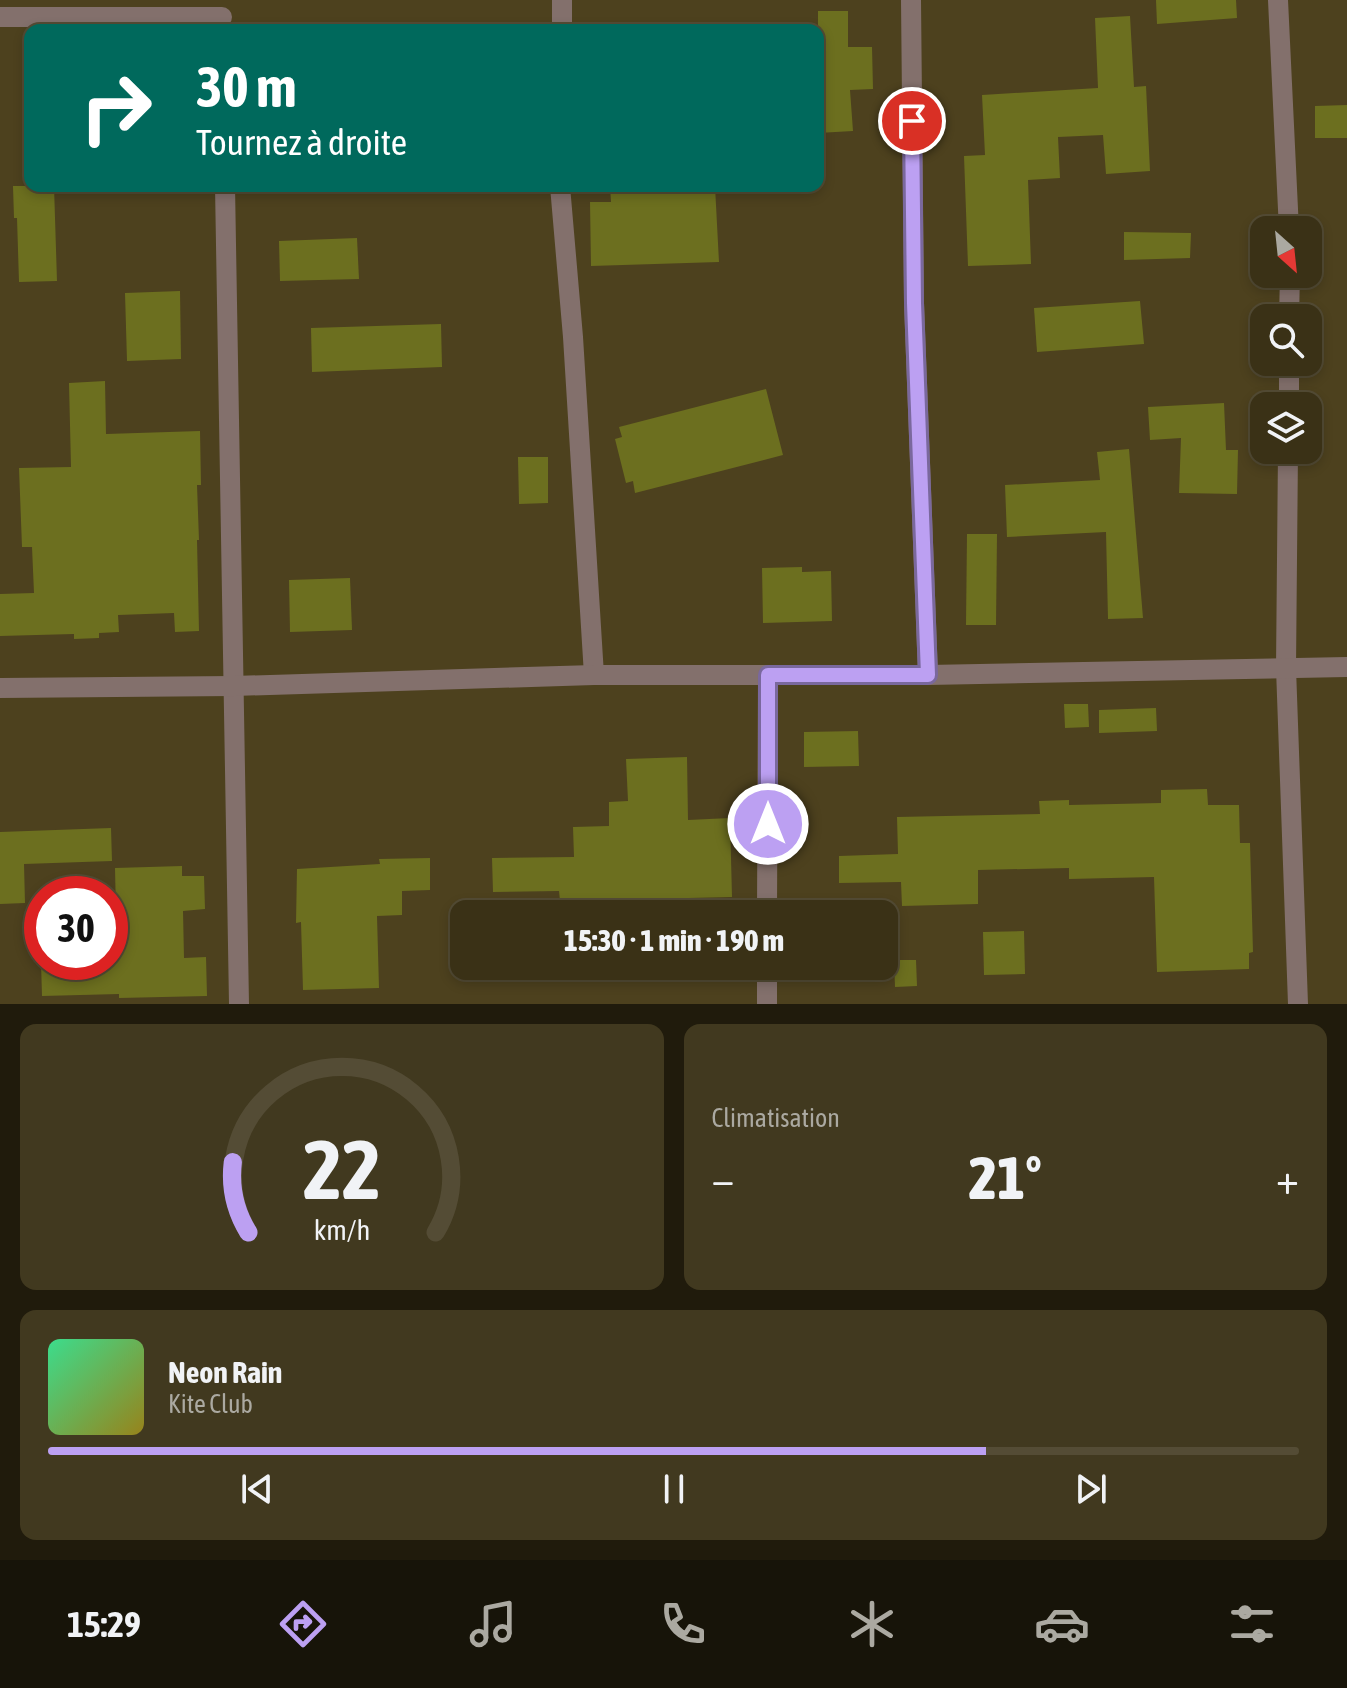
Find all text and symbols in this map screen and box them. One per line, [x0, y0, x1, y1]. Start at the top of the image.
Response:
text: 30 m [196, 55, 297, 119]
icon: right [64, 56, 168, 160]
pin [878, 87, 946, 155]
icon: arrive [890, 99, 934, 143]
text: Tournez à droite [196, 121, 407, 163]
north arrow [1250, 216, 1322, 288]
map controls [1250, 216, 1322, 464]
button: search [1250, 304, 1322, 376]
button: layers [1250, 392, 1322, 464]
position arrow [726, 782, 810, 866]
speed limit sign: 30 [24, 876, 128, 980]
text: 15:30 · 1 min · 190 m [564, 923, 784, 957]
text: Climatisation [712, 1103, 840, 1133]
text: 22 [303, 1121, 381, 1217]
text: 21° [969, 1143, 1042, 1212]
text: − [712, 1153, 734, 1203]
text: + [1276, 1153, 1299, 1203]
text: km/h [313, 1213, 370, 1246]
text: Neon Rain [168, 1355, 282, 1389]
text: Kite Club [168, 1389, 253, 1419]
icon: previous [235, 1467, 279, 1511]
icon: pause [652, 1467, 696, 1511]
icon: next [1069, 1467, 1113, 1511]
icon: directions [275, 1596, 331, 1652]
icon: music [465, 1596, 521, 1652]
icon: phone [655, 1596, 711, 1652]
icon: climate [844, 1596, 900, 1652]
icon: car [1034, 1596, 1090, 1652]
icon: filters [1224, 1596, 1280, 1652]
text: 15:29 [67, 1603, 141, 1645]

